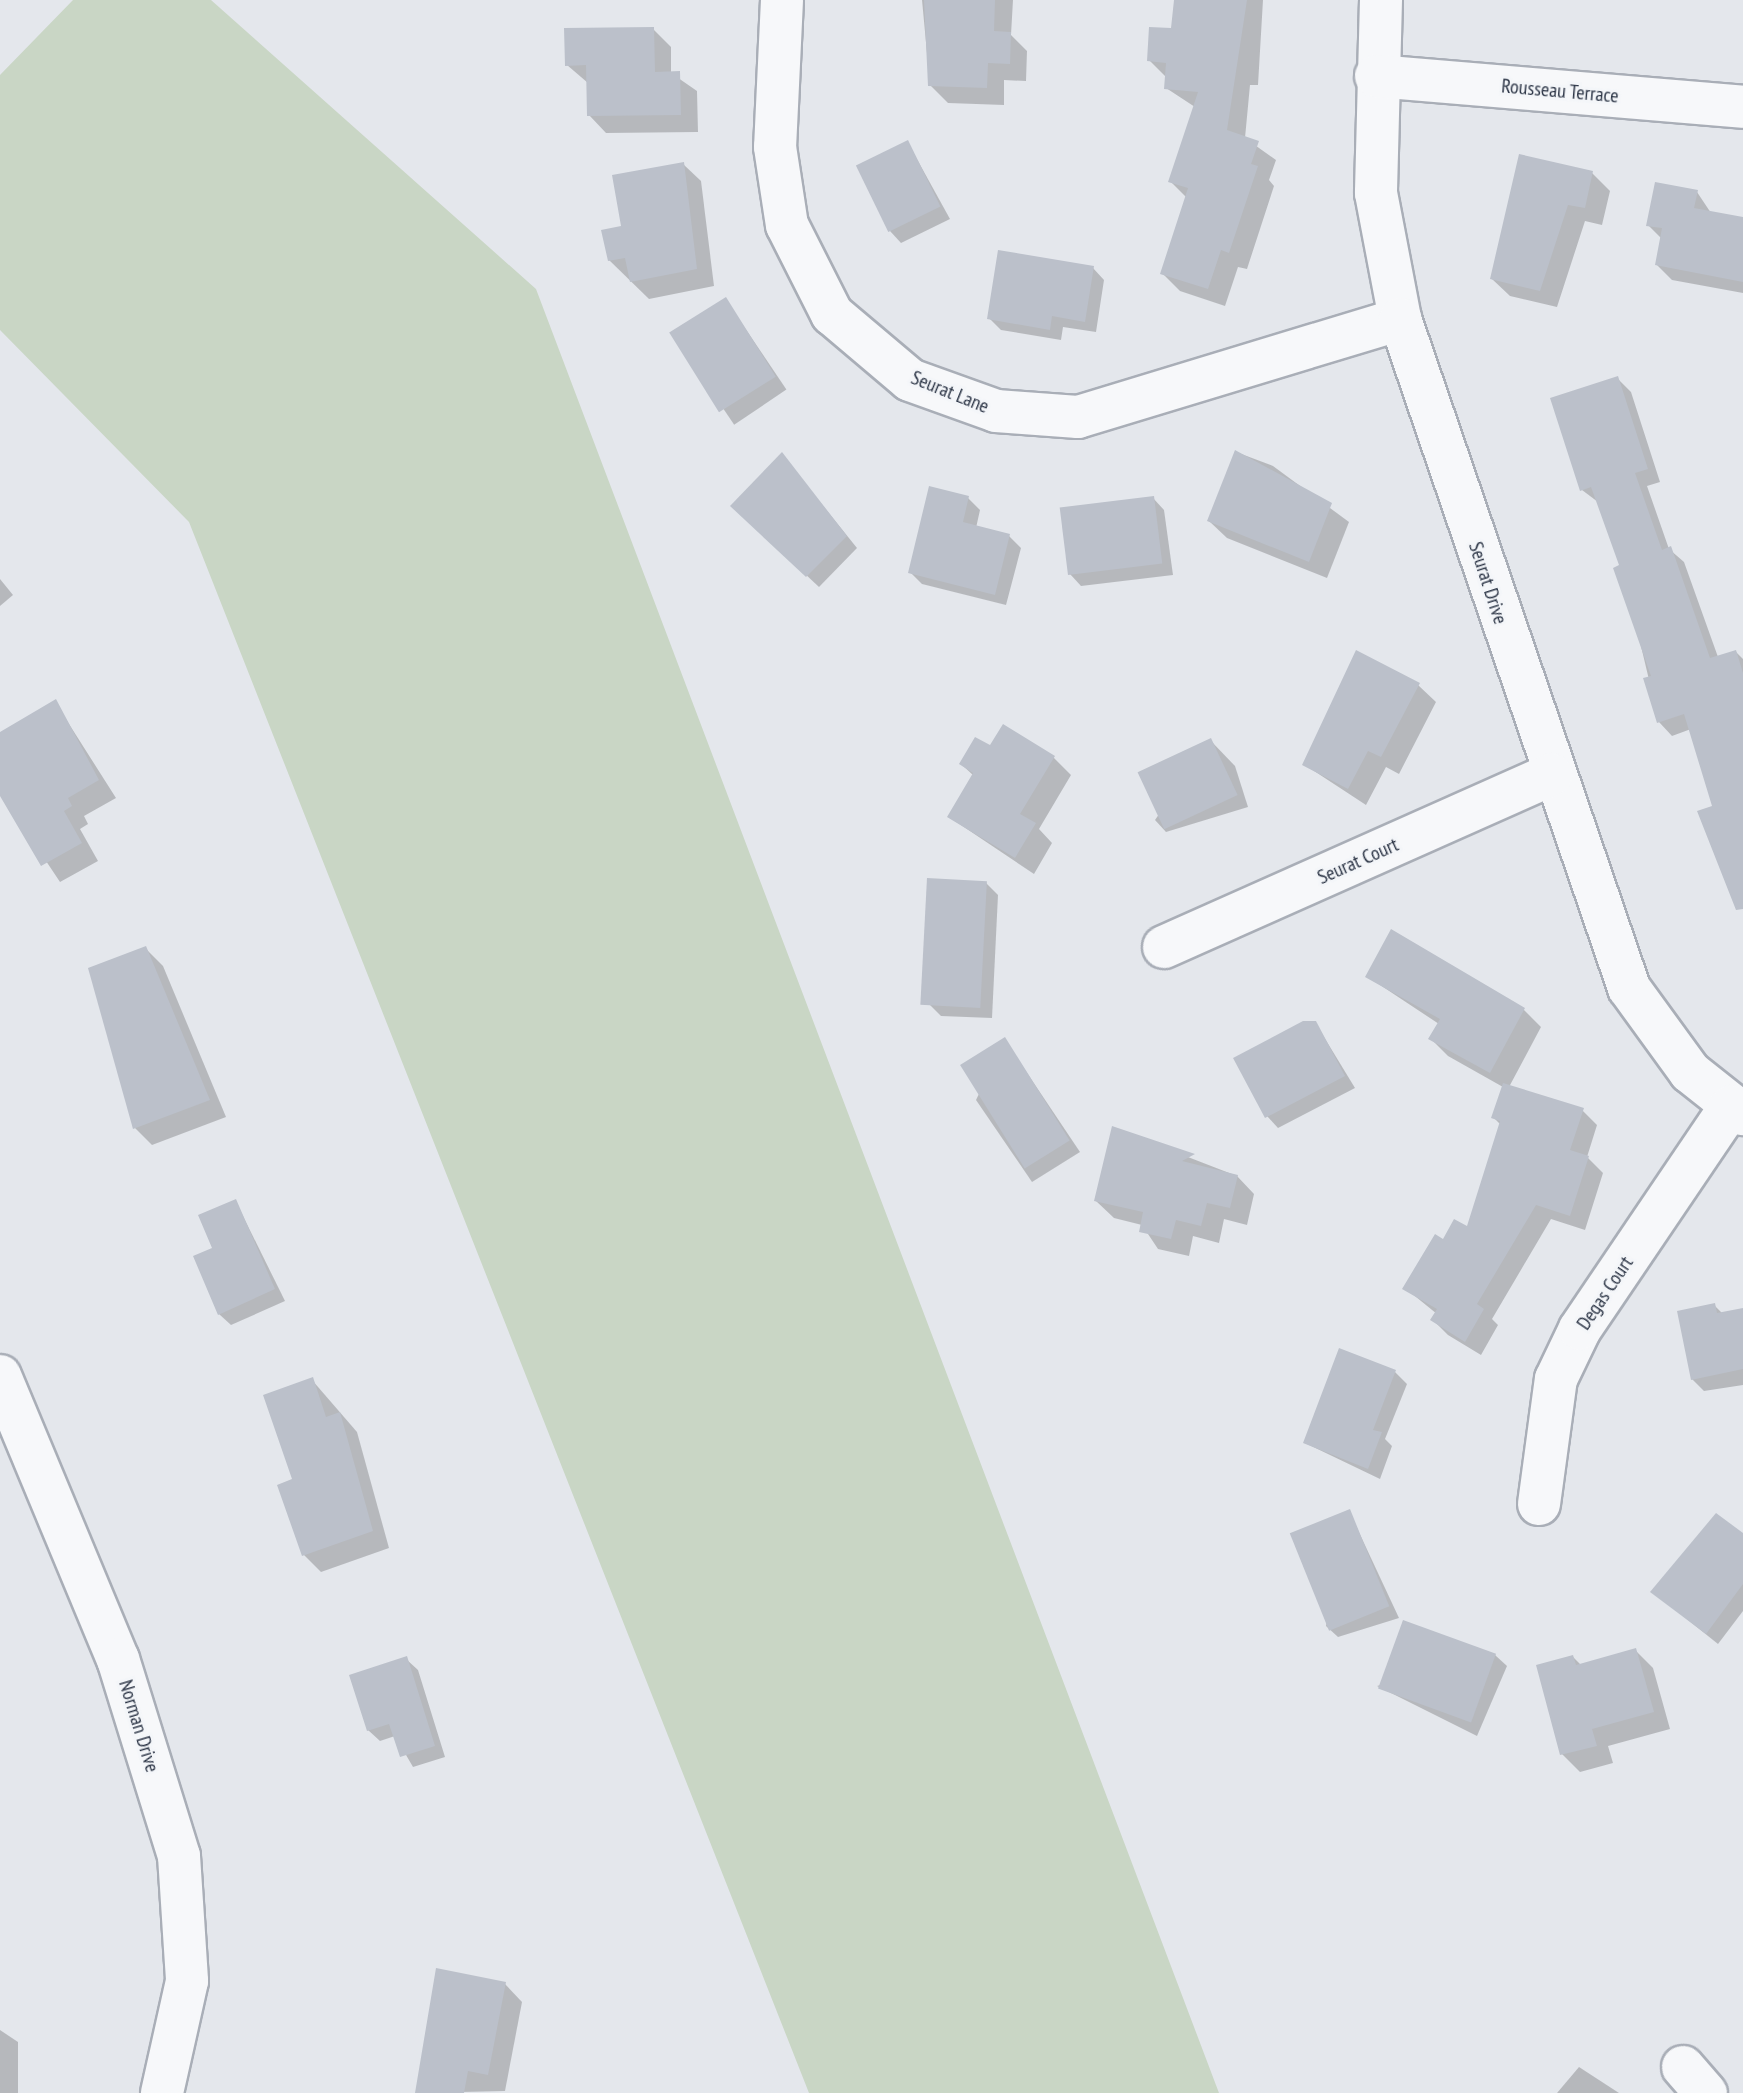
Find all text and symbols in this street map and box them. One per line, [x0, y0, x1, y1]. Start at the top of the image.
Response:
street label: Rousseau Terrace [1500, 74, 1620, 108]
street label: Seurat Lane [908, 366, 992, 418]
street label: Seurat Drive [1463, 539, 1513, 627]
street label: Seurat Court [1314, 833, 1402, 889]
street label: Degas Court [1572, 1252, 1638, 1334]
street label: Norman Drive [114, 1677, 164, 1775]

